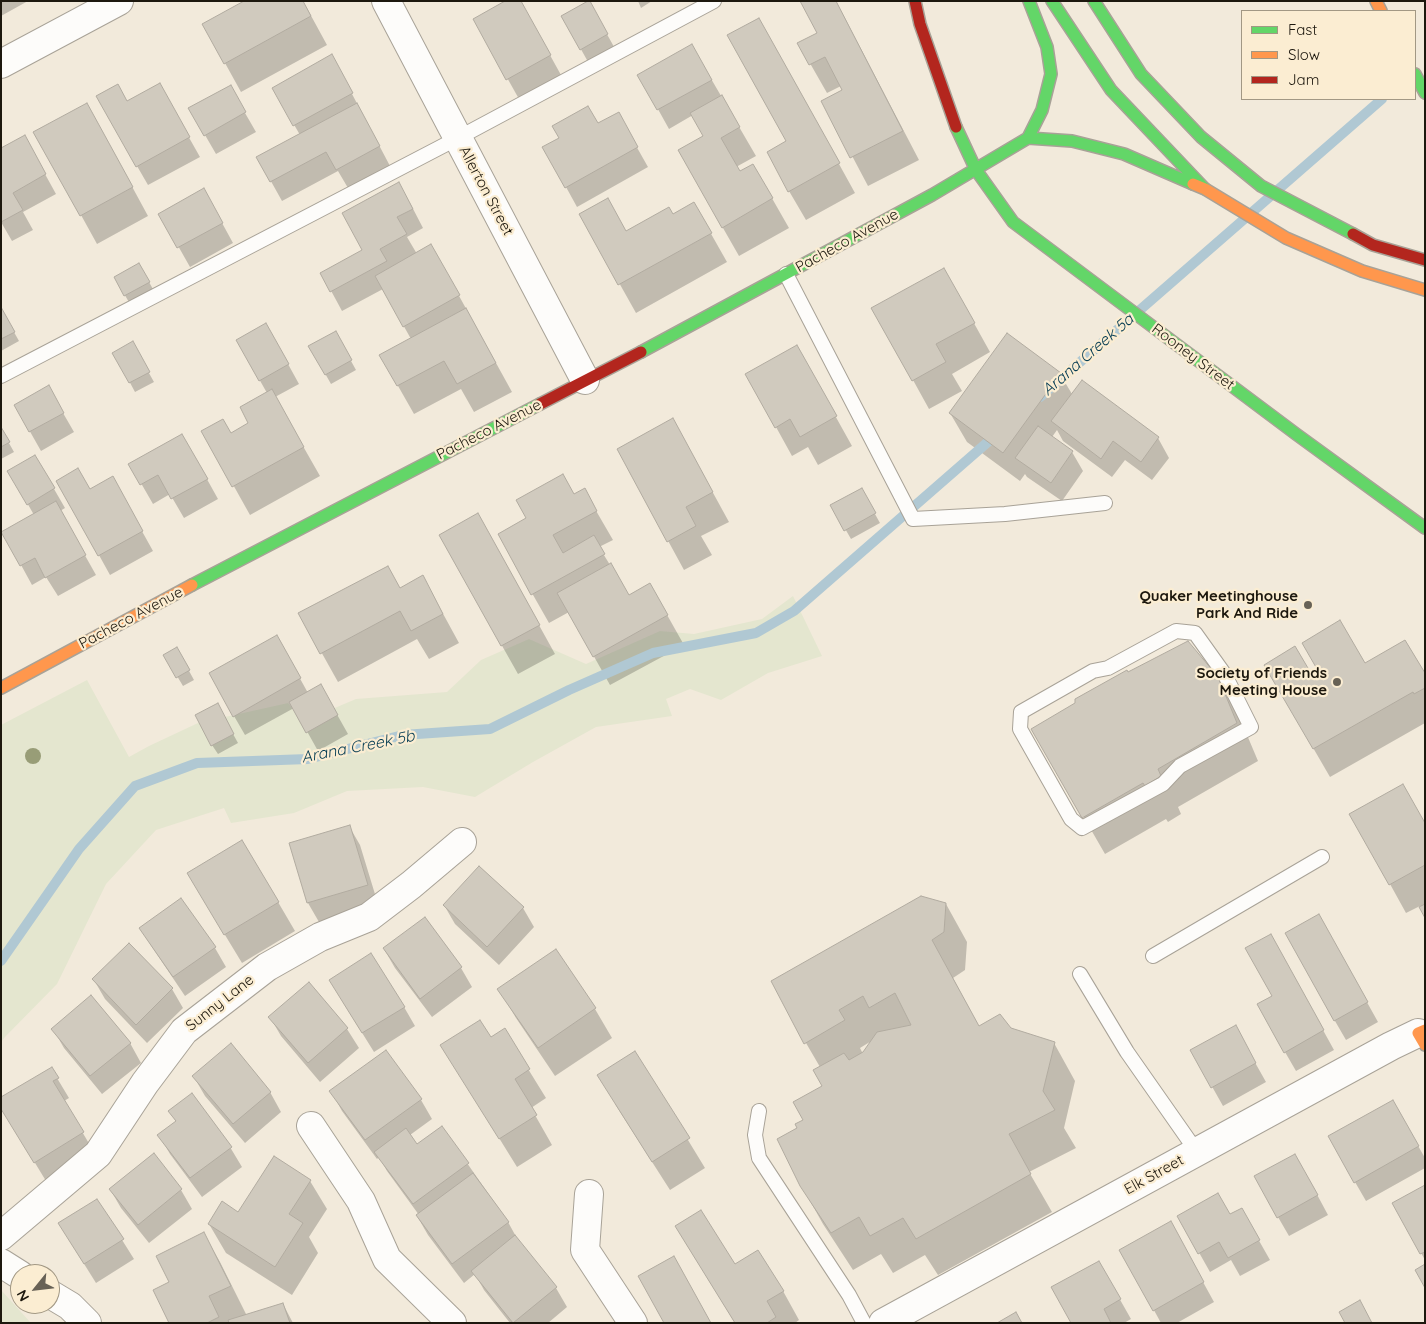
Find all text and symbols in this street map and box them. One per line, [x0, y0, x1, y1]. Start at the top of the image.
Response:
legend [1241, 10, 1416, 100]
text: Fast [1288, 20, 1317, 39]
text: Slow [1288, 45, 1320, 64]
text: Jam [1288, 70, 1319, 89]
street label: Allerton Street [455, 143, 517, 239]
street label: Pacheco Avenue [792, 205, 902, 277]
water label: Arana Creek 5a [1038, 310, 1138, 400]
street label: Rooney Street [1148, 320, 1238, 394]
street label: Pacheco Avenue [434, 396, 544, 464]
street label: Pacheco Avenue [76, 583, 186, 653]
place label: Quaker Meetinghouse Park And Ride [1139, 587, 1298, 622]
marker: Quaker Meetinghouse Park And Ride [1302, 599, 1314, 611]
place label: Society of Friends Meeting House [1196, 664, 1327, 699]
marker: Society of Friends Meeting House [1331, 676, 1343, 688]
water label: Arana Creek 5b [300, 727, 416, 767]
street label: Sunny Lane [183, 971, 257, 1035]
street label: Elk Street [1121, 1151, 1187, 1199]
north arrow [10, 1264, 60, 1314]
text: N [12, 1287, 33, 1305]

